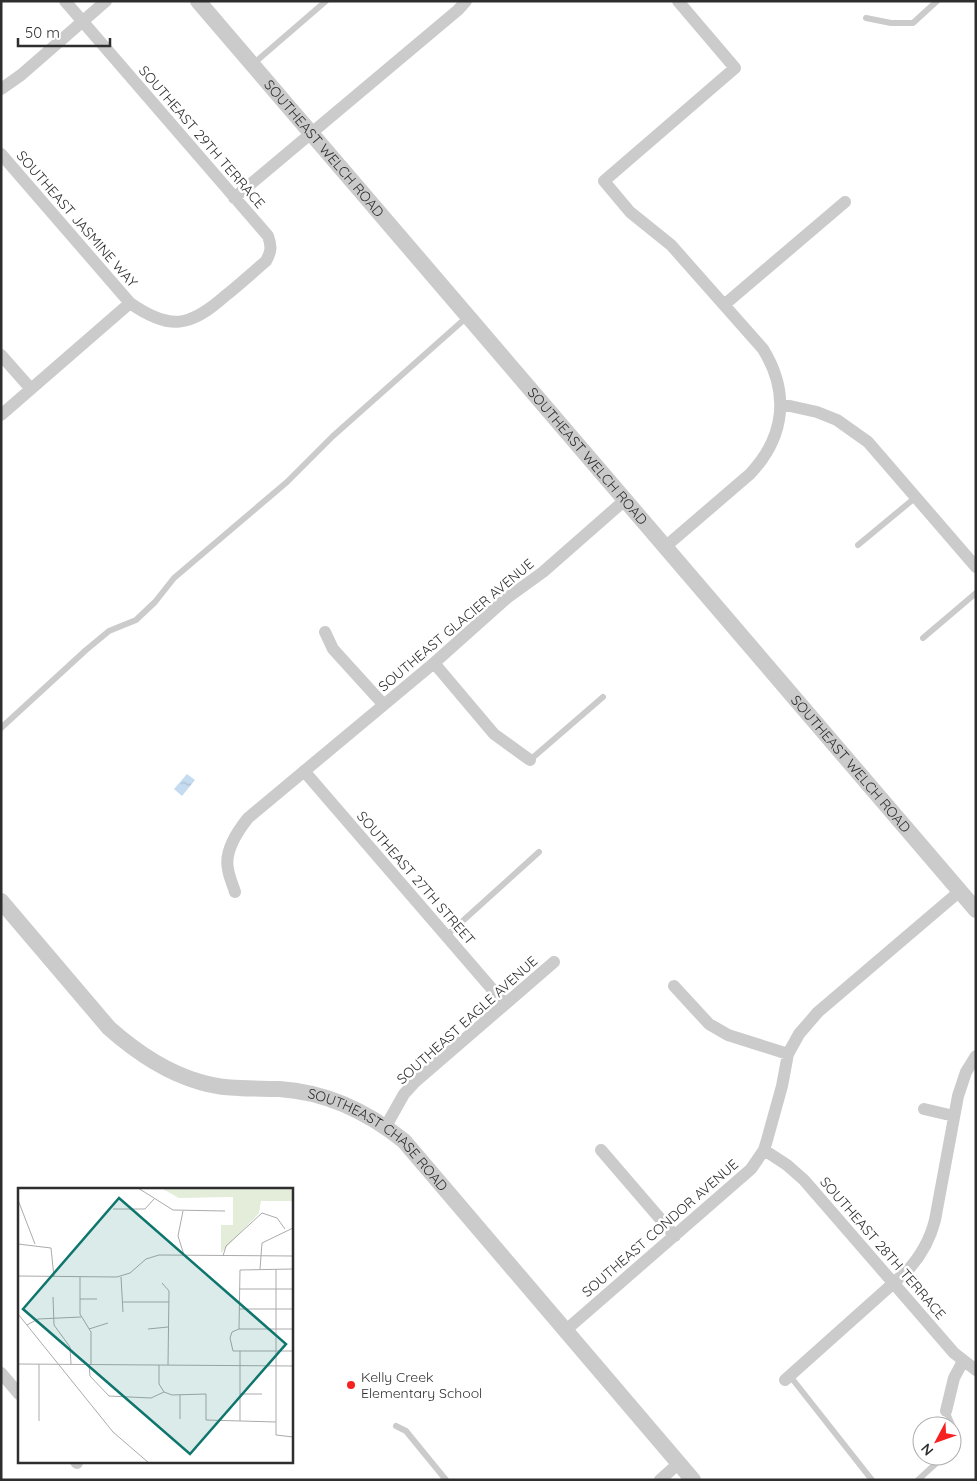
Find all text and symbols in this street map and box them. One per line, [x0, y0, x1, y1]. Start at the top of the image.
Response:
scale bar [18, 15, 110, 47]
text: 50 m [25, 23, 60, 42]
street label: SOUTHEAST 29TH TERRACE [135, 62, 269, 212]
street label: SOUTHEAST WELCH ROAD [260, 76, 388, 221]
street label: SOUTHEAST JASMINE WAY [13, 147, 141, 291]
street label: SOUTHEAST WELCH ROAD [524, 384, 651, 529]
street label: SOUTHEAST GLACIER AVENUE [375, 555, 537, 695]
street label: SOUTHEAST WELCH ROAD [787, 691, 915, 836]
street label: SOUTHEAST 27TH STREET [353, 807, 479, 949]
street label: SOUTHEAST EAGLE AVENUE [393, 952, 541, 1088]
street label: SOUTHEAST CHASE ROAD [306, 1084, 452, 1195]
street label: SOUTHEAST CONDOR AVENUE [578, 1155, 742, 1301]
street label: SOUTHEAST 28TH TERRACE [816, 1173, 950, 1323]
inset map [18, 1188, 292, 1464]
place label: Kelly Creek Elementary School [361, 1368, 482, 1402]
marker: Kelly Creek Elementary School [345, 1379, 357, 1391]
north arrow [912, 1416, 962, 1466]
text: N [917, 1440, 937, 1459]

